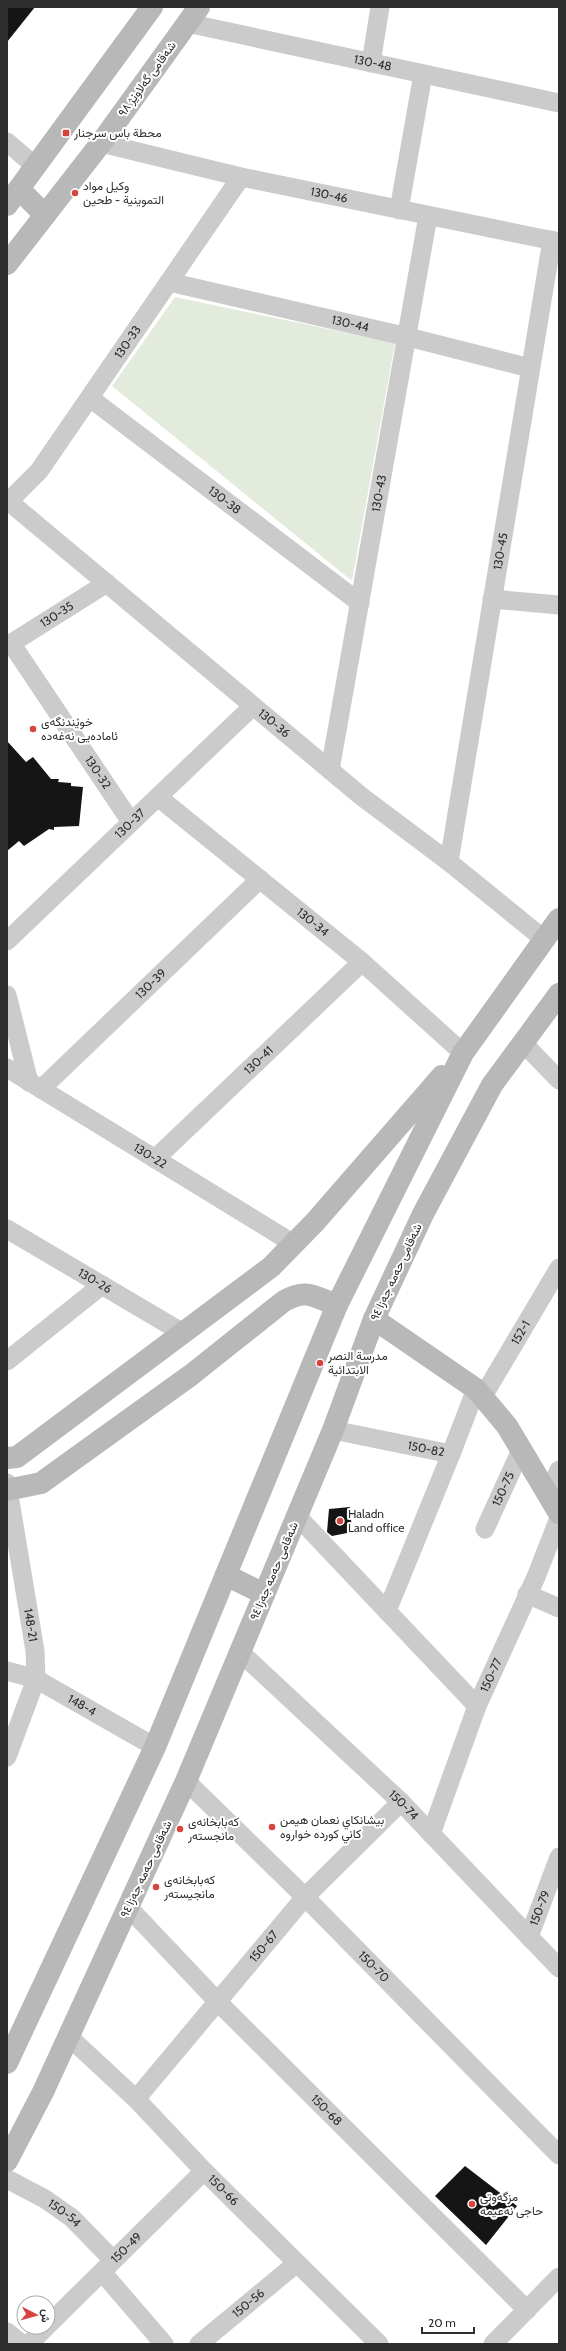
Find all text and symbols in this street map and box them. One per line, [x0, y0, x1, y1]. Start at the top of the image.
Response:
street label: شەقامی گەلاوێژ ٩٨ [114, 38, 180, 120]
street label: 130-48 [353, 51, 393, 74]
place label: محطة باس سرجنار [73, 125, 162, 141]
marker: محطة باس سرجنار [61, 128, 71, 138]
place label: وكيل مواد التموينية - طحين [83, 178, 164, 208]
street label: 130-46 [309, 183, 349, 206]
marker: وكيل مواد التموينية - طحين [70, 188, 80, 198]
street label: 130-44 [330, 312, 371, 335]
street label: 130-33 [111, 322, 144, 361]
street label: 130-43 [368, 474, 389, 513]
street label: 130-38 [205, 482, 244, 517]
street label: 130-45 [490, 532, 510, 571]
street label: 130-35 [37, 598, 76, 630]
street label: 130-36 [255, 705, 293, 741]
place label: خوێندنگەی ئامادەیی نەغەدە [41, 714, 118, 744]
marker: خوێندنگەی ئامادەیی نەغەدە [28, 724, 38, 734]
street label: 130-32 [82, 753, 115, 792]
street label: 130-37 [111, 805, 148, 841]
street label: 130-34 [294, 904, 332, 939]
street label: 130-39 [132, 965, 169, 1002]
street label: 130-41 [240, 1043, 276, 1077]
street label: 130-22 [131, 1140, 170, 1171]
street label: شەقامی حەمە جەزا ٩٤ [366, 1221, 426, 1323]
street label: 130-26 [75, 1265, 115, 1296]
street label: 152-1 [507, 1318, 533, 1347]
place label: مدرسة النصر الابتدائية [327, 1348, 388, 1377]
marker: مدرسة النصر الابتدائية [315, 1358, 325, 1368]
street label: 150-82 [406, 1437, 446, 1460]
street label: 150-75 [488, 1469, 517, 1508]
place label: Haladn Land office [348, 1506, 404, 1535]
marker: Haladn Land office [335, 1516, 345, 1526]
street label: شەقامی حەمە جەزا ٩٤ [246, 1519, 302, 1623]
street label: 148-21 [21, 1607, 41, 1643]
street label: 150-77 [476, 1656, 505, 1694]
street label: 148-4 [65, 1691, 99, 1719]
street label: 150-74 [386, 1786, 422, 1823]
place label: بيشانكاي نعمان هيمن كاني كورده خواروه [280, 1812, 384, 1844]
place label: کەبابخانەی مانجستەر [187, 1814, 239, 1844]
street label: شەقامی حەمە جەزا ٩٤ [116, 1818, 176, 1920]
marker: بيشانكاي نعمان هيمن كاني كورده خواروه [267, 1822, 277, 1832]
marker: کەبابخانەی مانجستەر [175, 1824, 185, 1834]
place label: كەبابخانەی مانجیستەر [163, 1872, 215, 1902]
marker: كەبابخانەی مانجیستەر [151, 1882, 161, 1892]
street label: 150-79 [526, 1888, 553, 1928]
street label: 150-67 [246, 1927, 281, 1965]
street label: 150-70 [355, 1948, 393, 1985]
street label: 150-68 [308, 2091, 346, 2128]
street label: 150-66 [205, 2171, 242, 2208]
place label: مزگەوتی حاجی نەعیمە [480, 2189, 543, 2219]
street label: 150-54 [45, 2196, 85, 2230]
marker: مزگەوتی حاجی نەعیمە [467, 2199, 477, 2209]
street label: 150-49 [107, 2229, 145, 2266]
street label: 150-56 [229, 2285, 267, 2320]
north arrow [16, 2295, 56, 2335]
text: ش [38, 2309, 54, 2323]
scale bar [422, 2309, 474, 2335]
text: 20 m [428, 2315, 456, 2330]

